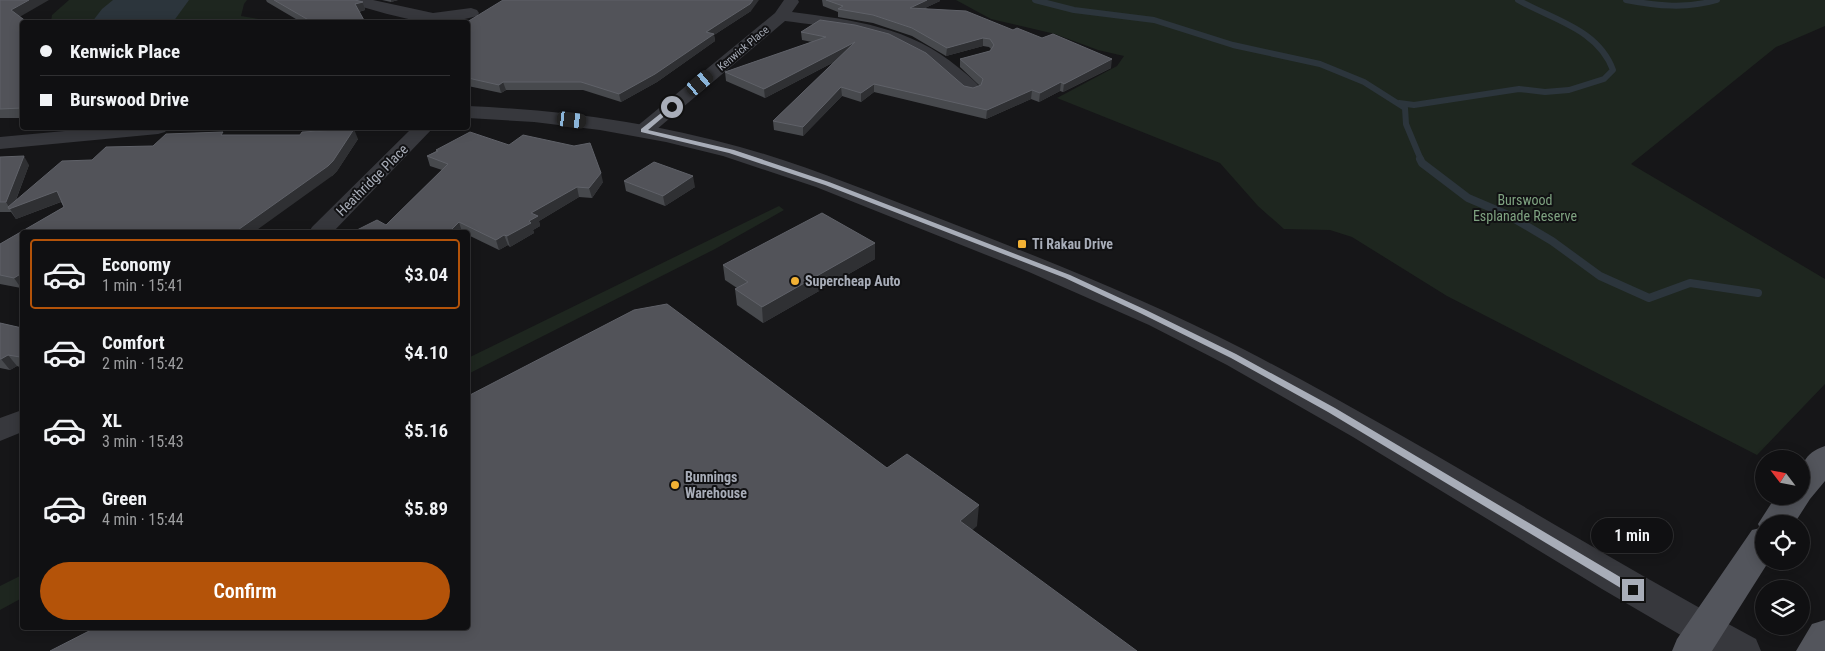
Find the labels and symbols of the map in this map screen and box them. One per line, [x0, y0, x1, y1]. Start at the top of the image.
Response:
street label: Kenwick Place [715, 23, 772, 74]
car [683, 68, 716, 98]
route start [661, 96, 683, 118]
car [556, 111, 587, 129]
street label: Heathridge Place [333, 141, 411, 219]
park label: Burswood Esplanade Reserve [1473, 192, 1578, 224]
place label: Ti Rakau Drive [1032, 236, 1113, 252]
marker: Ti Rakau Drive [1016, 238, 1028, 250]
place label: Supercheap Auto [805, 273, 901, 289]
marker: Supercheap Auto [789, 275, 801, 287]
north arrow [1755, 450, 1810, 505]
place label: Bunnings Warehouse [685, 469, 747, 501]
marker: Bunnings Warehouse [669, 479, 681, 491]
callout: 1 min [1592, 518, 1674, 552]
route end [1622, 579, 1644, 601]

